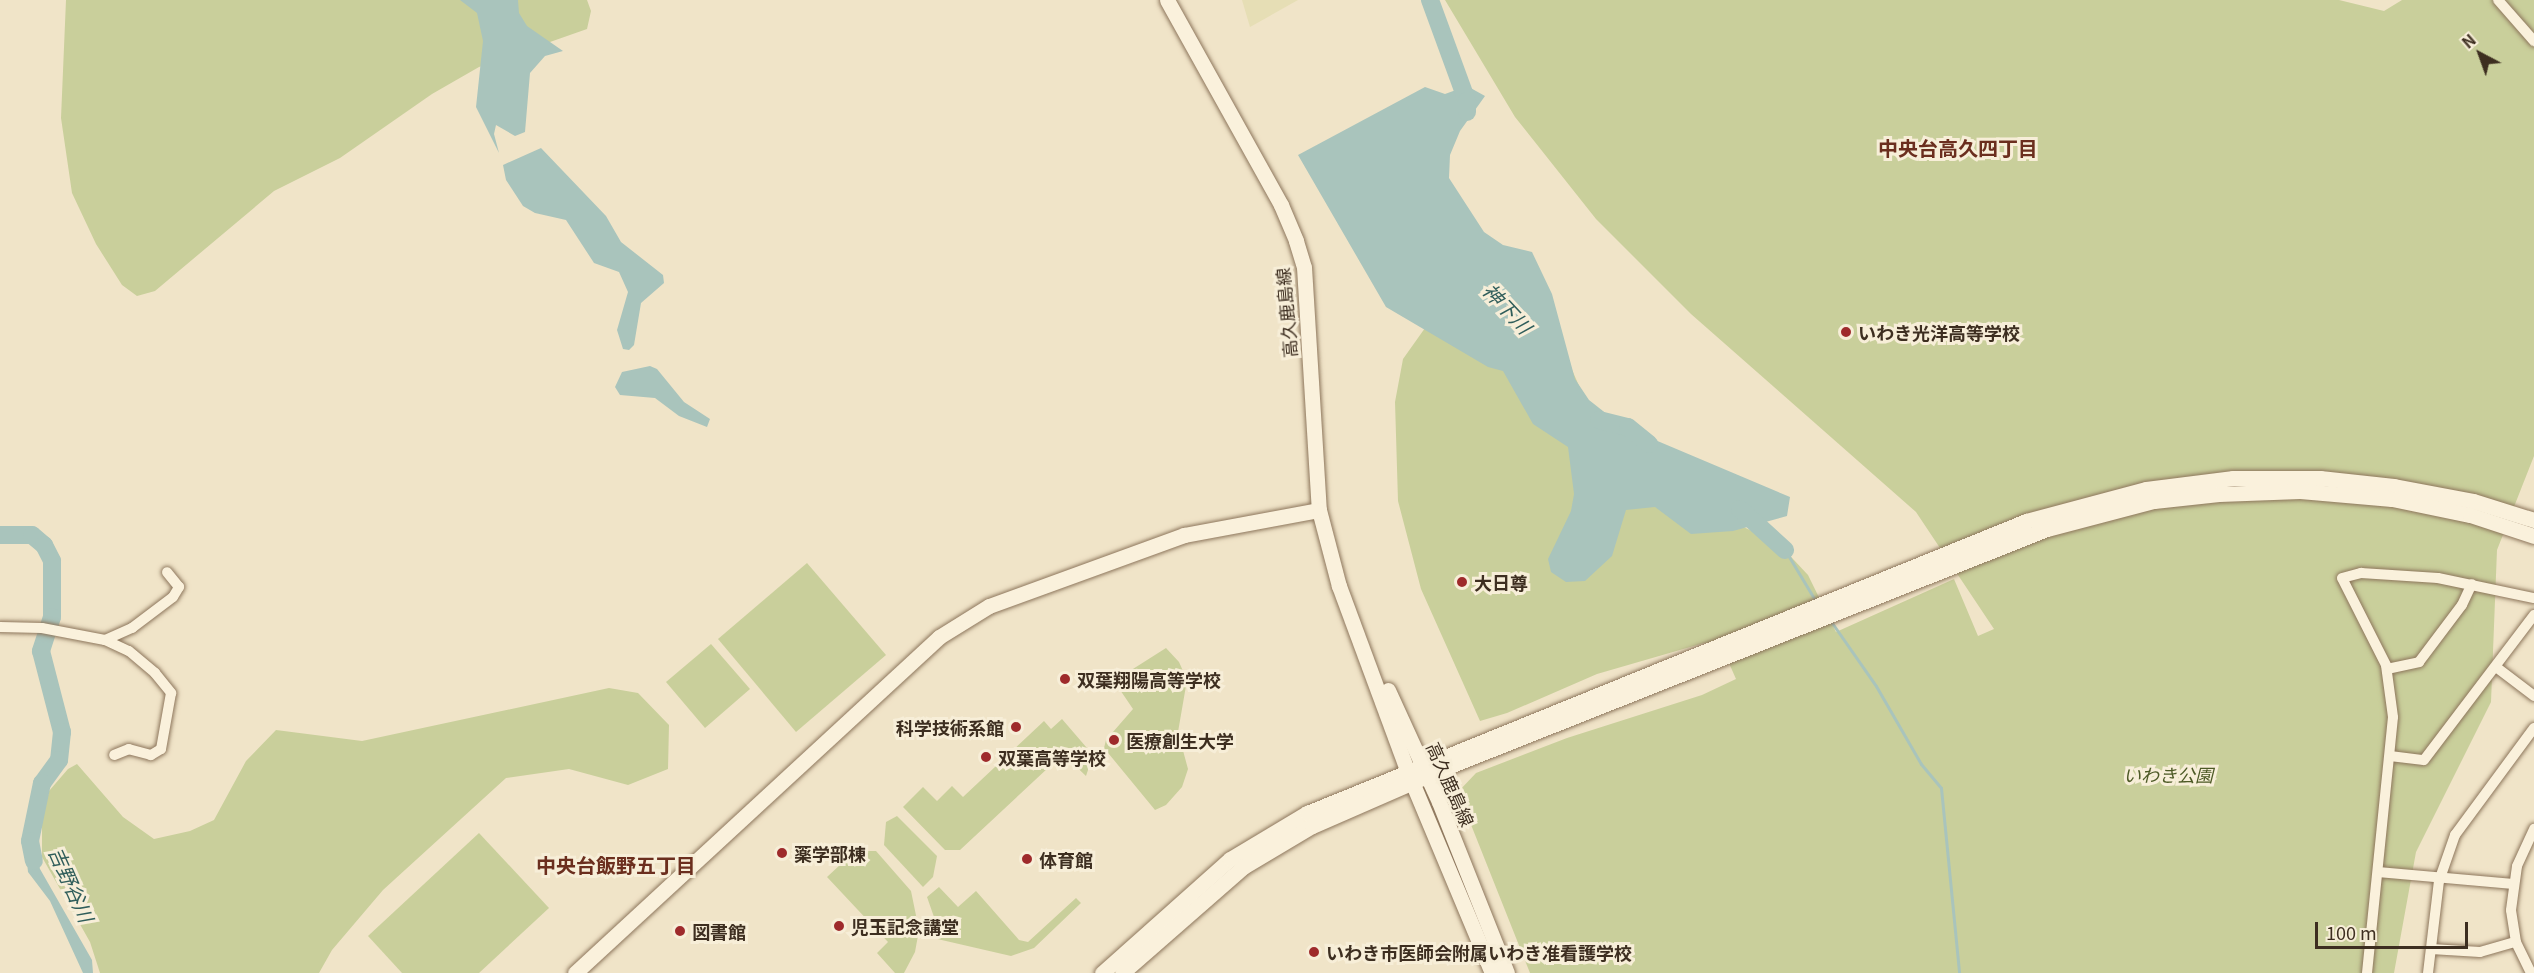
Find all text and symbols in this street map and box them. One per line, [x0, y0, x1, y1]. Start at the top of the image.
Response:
north arrow [2450, 24, 2510, 84]
text: N [2456, 27, 2481, 53]
district label: 中央台高久四丁目 [1878, 135, 2038, 159]
street label: 高久鹿島線 [1271, 267, 1301, 359]
water label: 神下川 [1479, 278, 1537, 338]
place label: いわき光洋高等学校 [1858, 321, 2020, 343]
marker: いわき光洋高等学校 [1839, 325, 1853, 339]
place label: 大日尊 [1474, 571, 1528, 593]
marker: 大日尊 [1455, 575, 1469, 589]
place label: 双葉翔陽高等学校 [1077, 668, 1221, 690]
marker: 双葉翔陽高等学校 [1058, 672, 1072, 686]
place label: 科学技術系館 [896, 716, 1004, 738]
marker: 科学技術系館 [1009, 720, 1023, 734]
place label: 医療創生大学 [1126, 729, 1234, 751]
marker: 医療創生大学 [1107, 733, 1121, 747]
street label: 高久鹿島線 [1423, 738, 1479, 830]
place label: 双葉高等学校 [998, 746, 1106, 768]
marker: 双葉高等学校 [979, 750, 993, 764]
park label: いわき公園 [2123, 763, 2213, 785]
place label: 薬学部棟 [794, 842, 866, 864]
water label: 吉野谷川 [45, 843, 99, 925]
marker: 薬学部棟 [775, 846, 789, 860]
place label: 体育館 [1039, 848, 1093, 870]
district label: 中央台飯野五丁目 [536, 852, 696, 876]
marker: 体育館 [1020, 852, 1034, 866]
scale bar [2318, 910, 2471, 948]
place label: 児玉記念講堂 [851, 915, 959, 937]
marker: 児玉記念講堂 [832, 919, 846, 933]
text: 100 m [2326, 919, 2377, 945]
place label: 図書館 [692, 920, 746, 942]
marker: 図書館 [673, 924, 687, 938]
place label: いわき市医師会附属いわき准看護学校 [1326, 941, 1632, 963]
marker: いわき市医師会附属いわき准看護学校 [1307, 945, 1321, 959]

